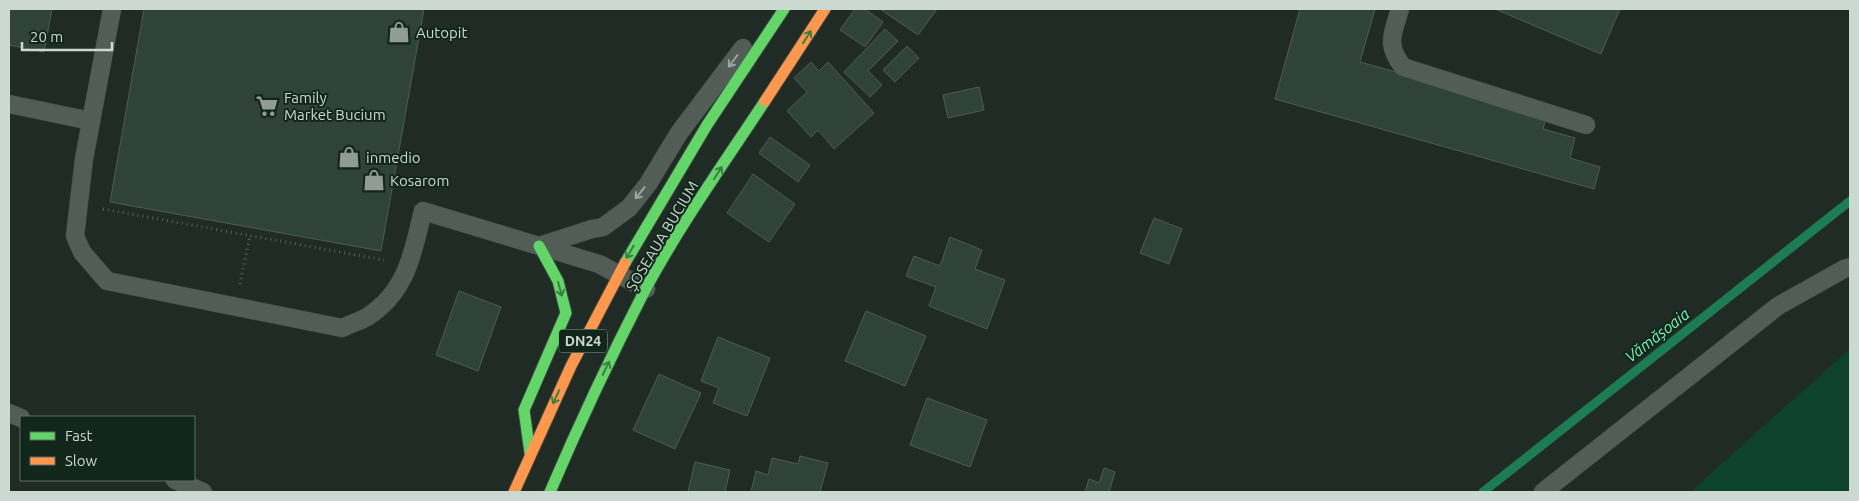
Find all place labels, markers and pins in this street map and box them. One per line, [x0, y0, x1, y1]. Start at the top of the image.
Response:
shop icon: Autopit [386, 19, 412, 45]
place label: Autopit [416, 24, 467, 41]
place label: Family Market Bucium [284, 89, 386, 123]
supermarket icon: Family Market Bucium [254, 93, 280, 119]
shop icon: inmedio [336, 144, 362, 170]
place label: inmedio [366, 149, 421, 166]
shop icon: Kosarom [361, 167, 387, 193]
place label: Kosarom [390, 172, 449, 189]

